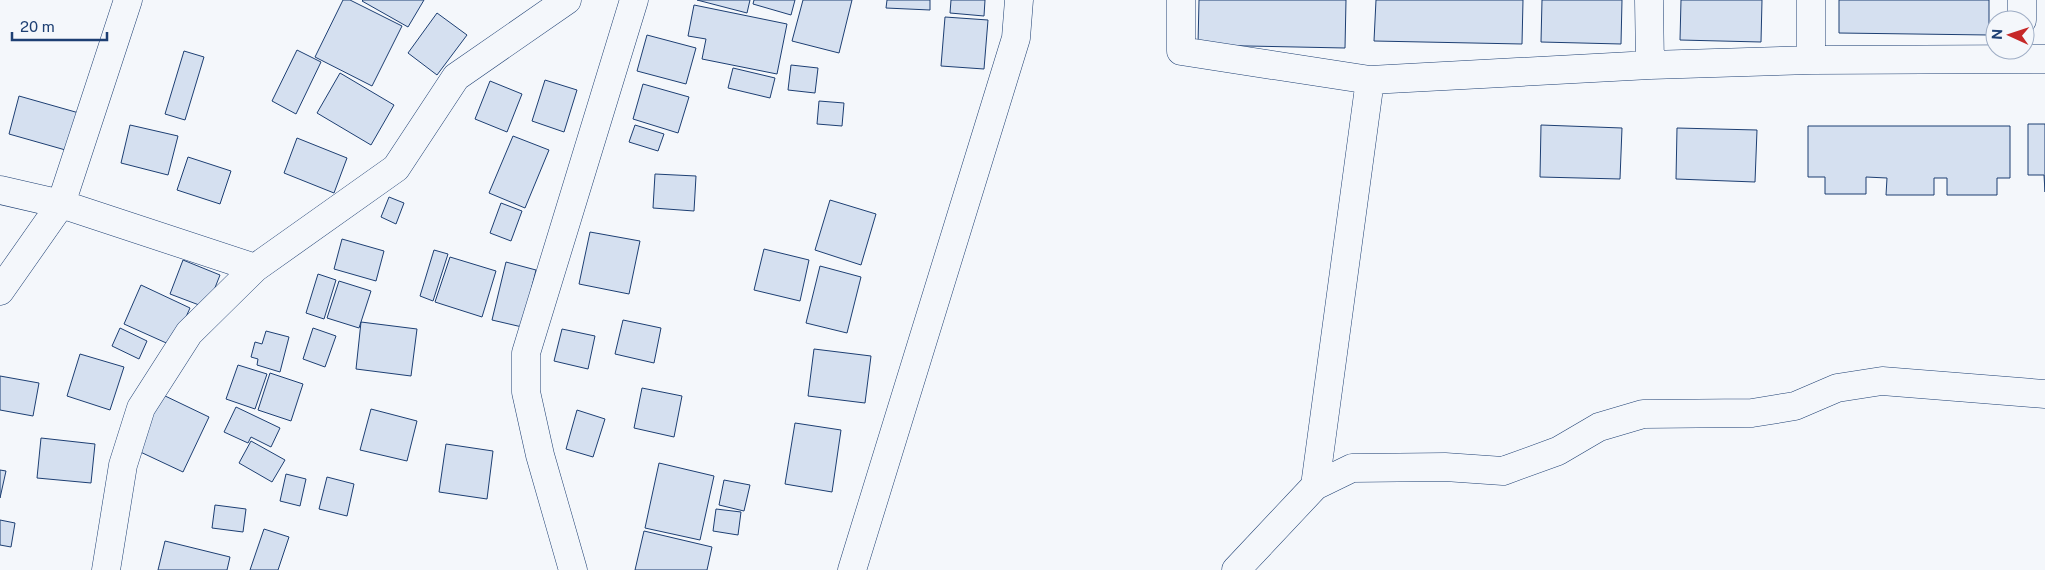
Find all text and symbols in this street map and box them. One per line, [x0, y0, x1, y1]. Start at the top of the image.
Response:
scale bar [12, 10, 108, 42]
north arrow [1985, 10, 2035, 60]
text: 20 m [20, 18, 55, 35]
text: N [1989, 28, 2005, 40]

